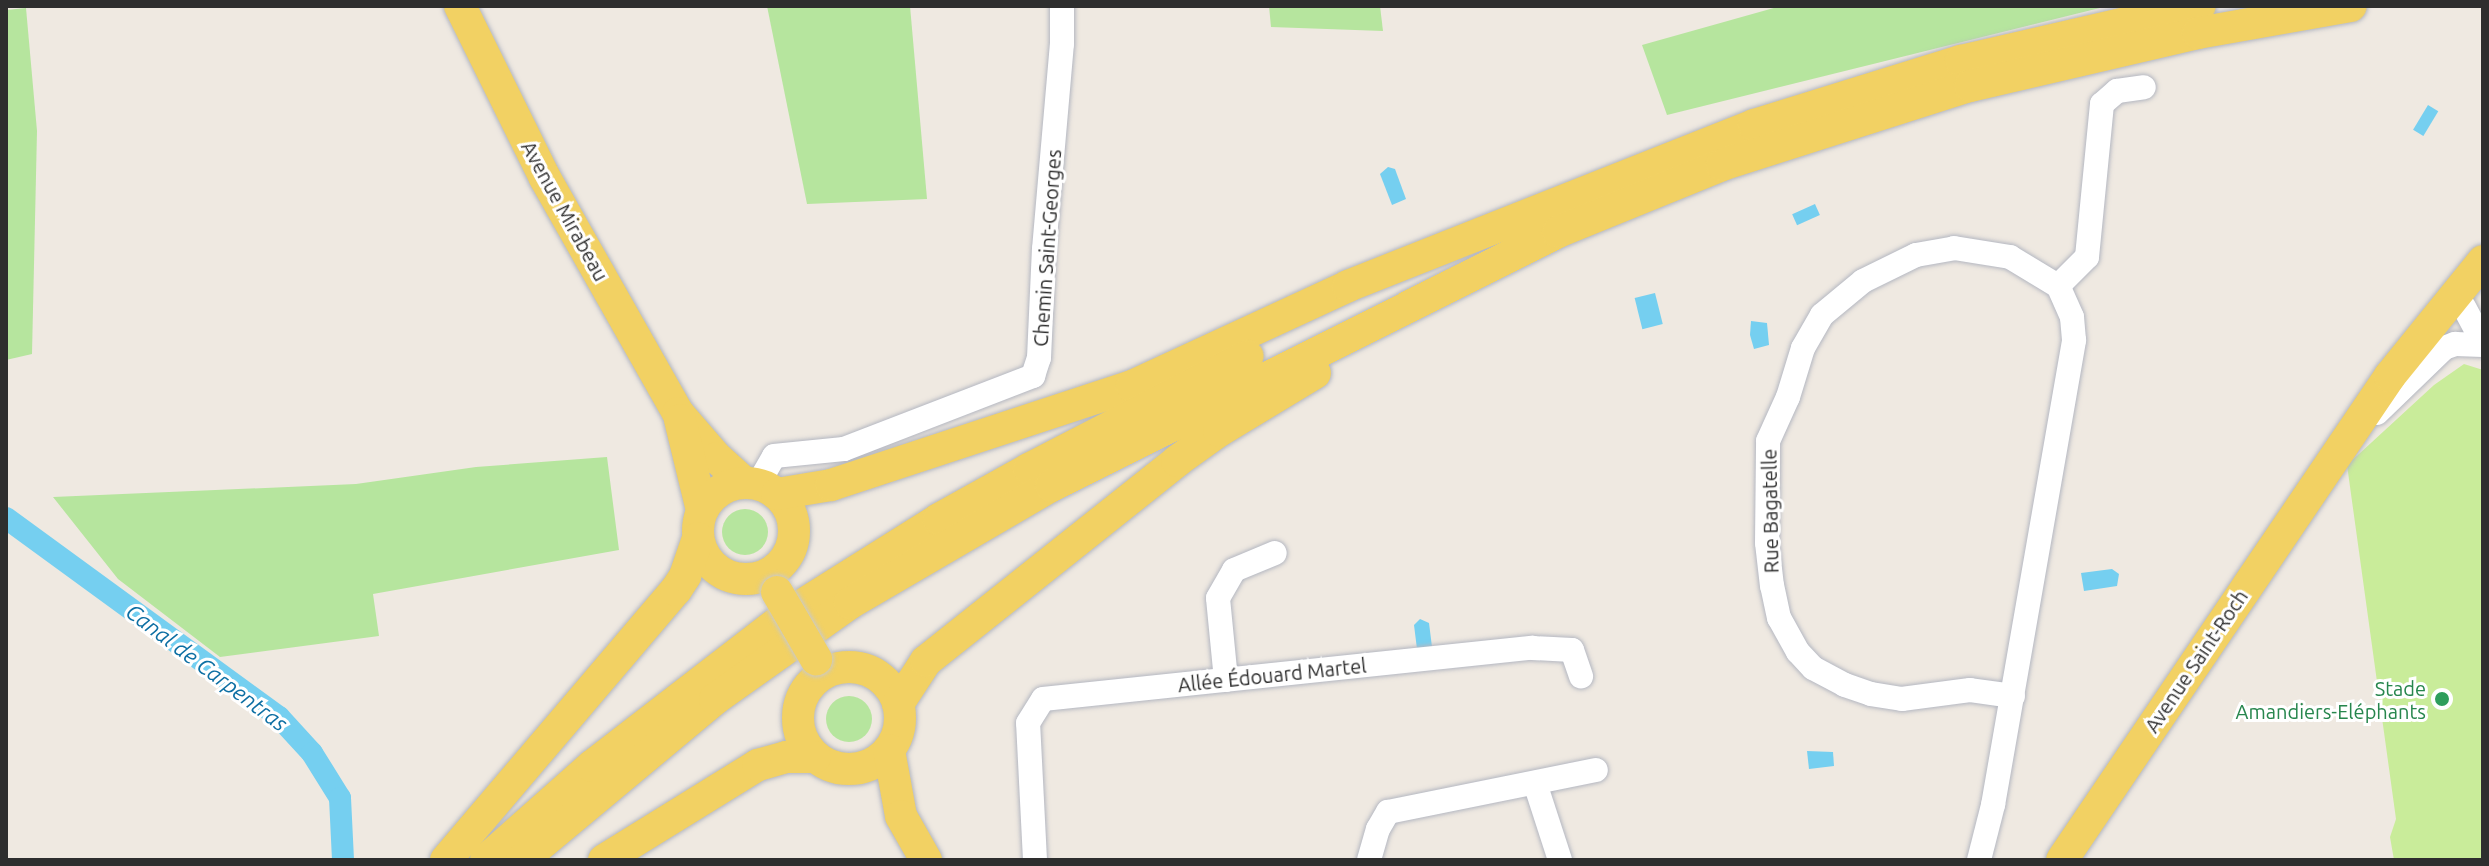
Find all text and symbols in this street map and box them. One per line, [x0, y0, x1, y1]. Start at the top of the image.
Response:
street label: Avenue Mirabeau [517, 137, 613, 285]
street label: Chemin Saint-Georges [1028, 148, 1066, 348]
street label: Rue Bagatelle [1757, 448, 1783, 574]
street label: Avenue Saint-Roch [2139, 585, 2253, 737]
water label: Canal de Carpentras [121, 598, 293, 736]
street label: Allée Édouard Martel [1177, 653, 1367, 697]
place label: Stade Amandiers-Eléphants [2236, 676, 2426, 723]
marker: Stade Amandiers-Eléphants [2433, 690, 2451, 708]

